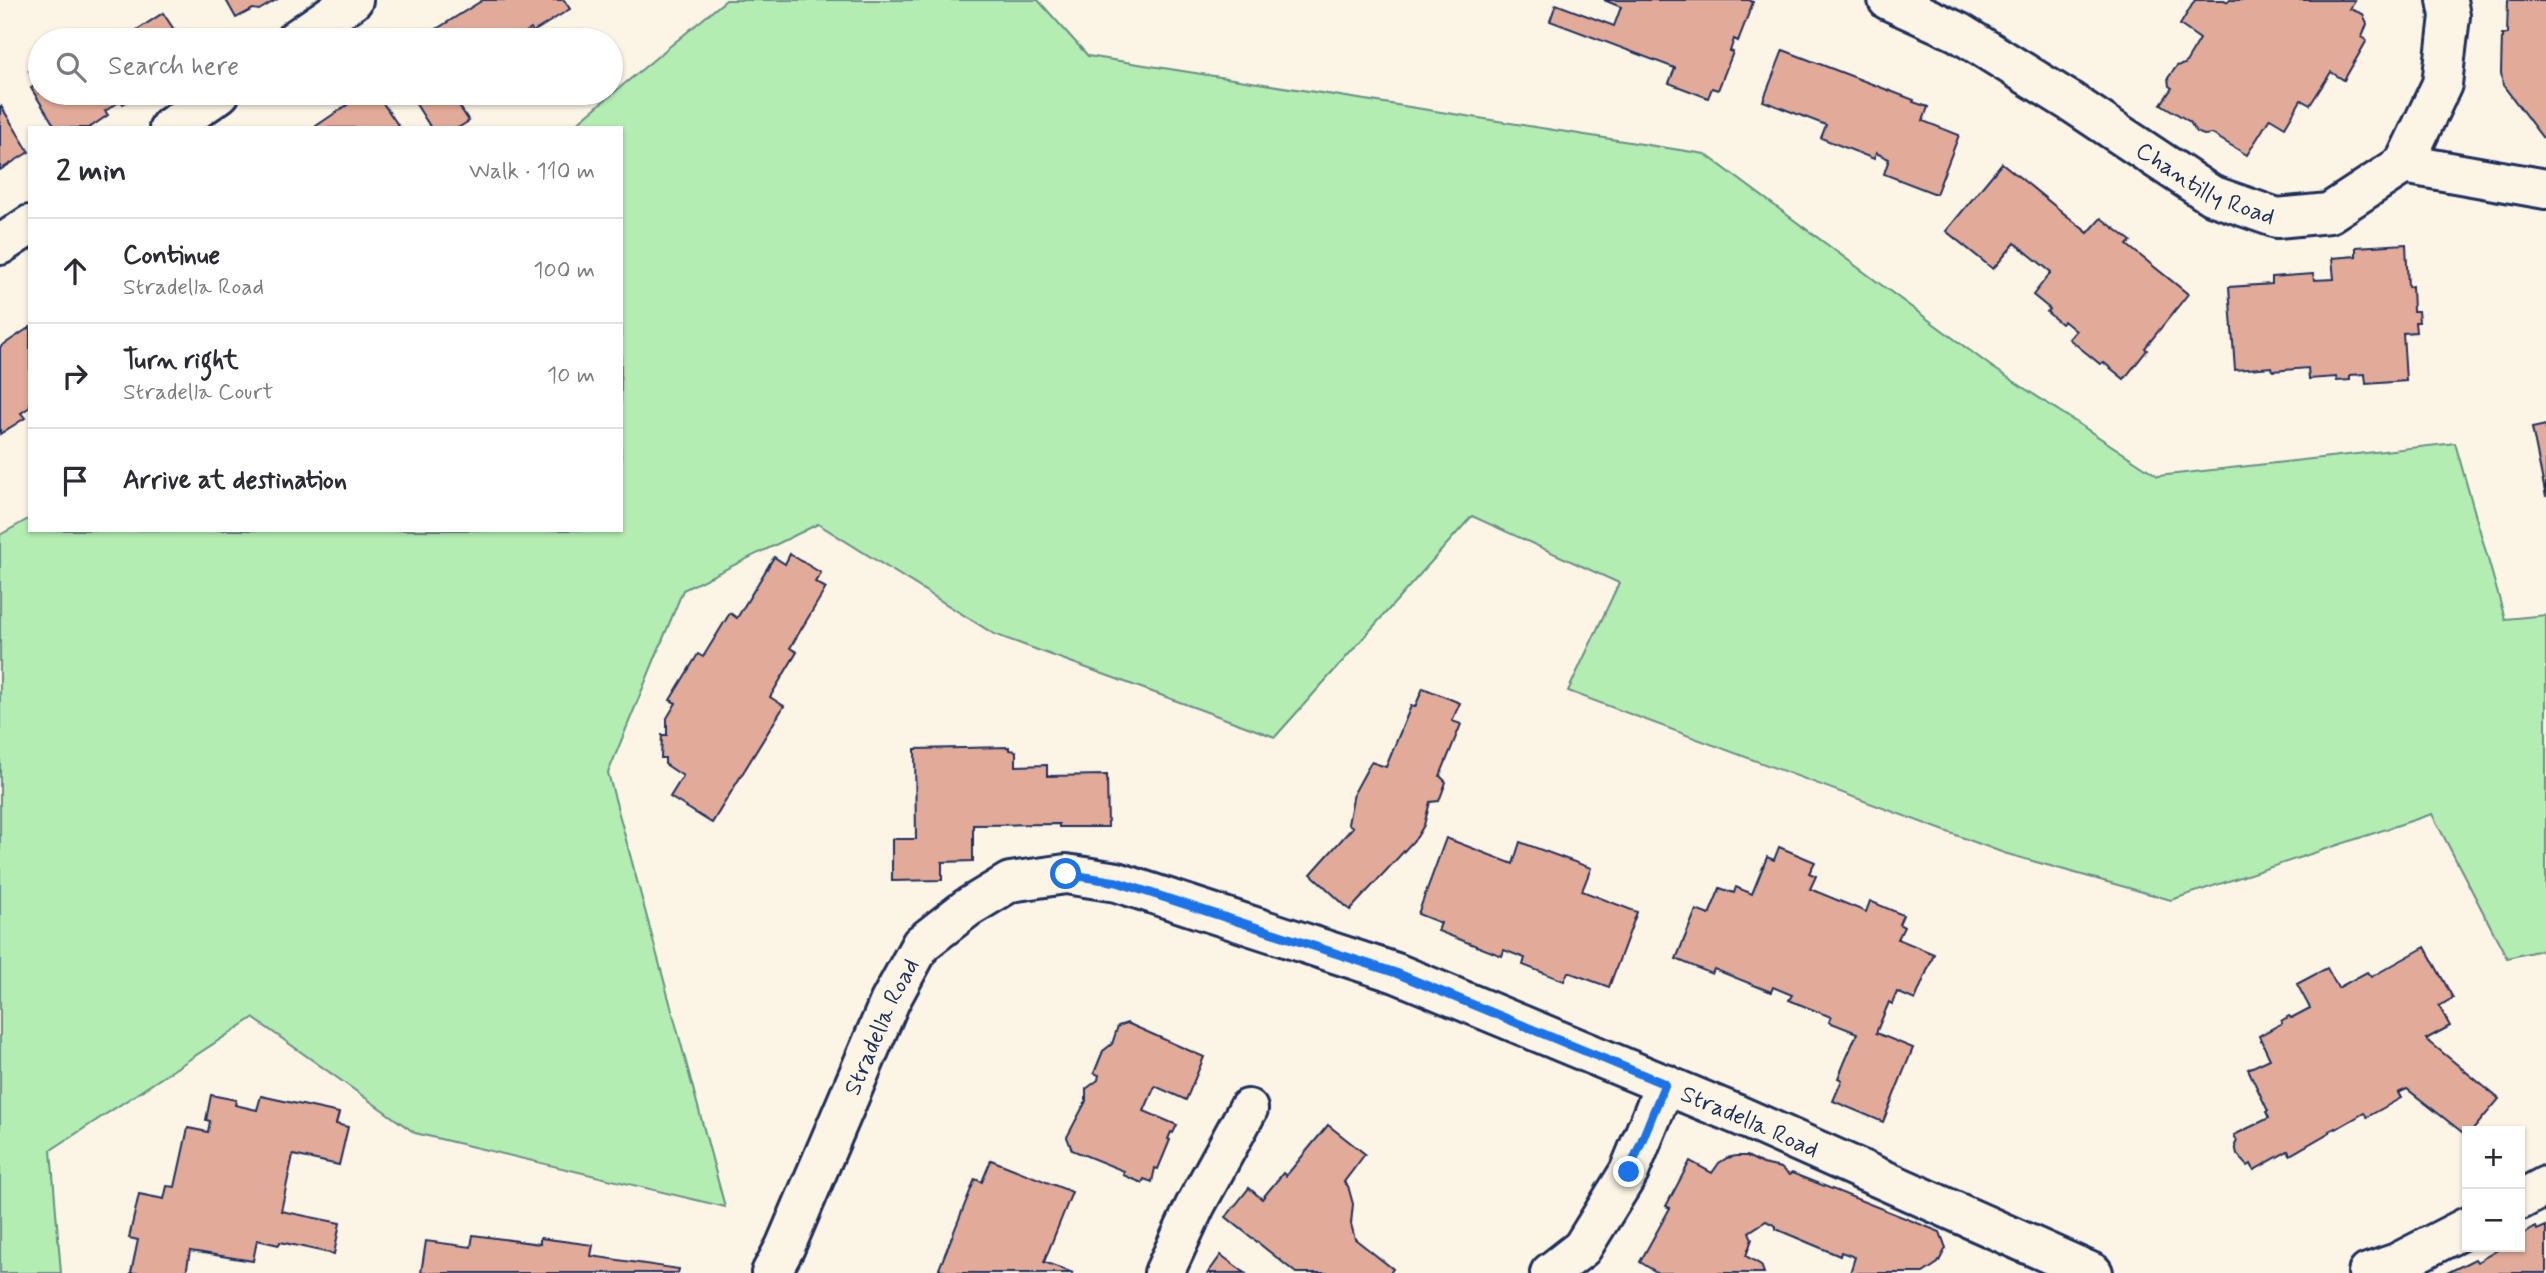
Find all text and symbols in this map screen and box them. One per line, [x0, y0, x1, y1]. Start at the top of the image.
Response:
search box [28, 28, 623, 105]
icon: search [52, 48, 90, 86]
text: Search here [108, 50, 239, 84]
street label: Chantilly Road [2129, 135, 2279, 233]
text: 2 min [56, 152, 126, 191]
text: Walk · 110 m [469, 157, 595, 187]
text: Continue [123, 239, 220, 273]
icon: ahead [56, 252, 94, 290]
text: 100 m [533, 256, 595, 286]
text: Stradella Road [123, 273, 264, 303]
text: Turn right [123, 344, 239, 378]
icon: right [56, 357, 94, 395]
text: 10 m [547, 361, 595, 391]
text: Stradella Court [123, 378, 273, 408]
icon: arrive [56, 462, 94, 500]
text: Arrive at destination [123, 464, 347, 498]
route start [1050, 858, 1081, 889]
street label: Stradella Road [838, 953, 927, 1100]
street label: Stradella Road [1676, 1079, 1823, 1166]
map controls [2462, 1126, 2525, 1252]
button: + [2462, 1126, 2525, 1189]
route end [1613, 1156, 1644, 1187]
button: − [2462, 1189, 2525, 1252]

